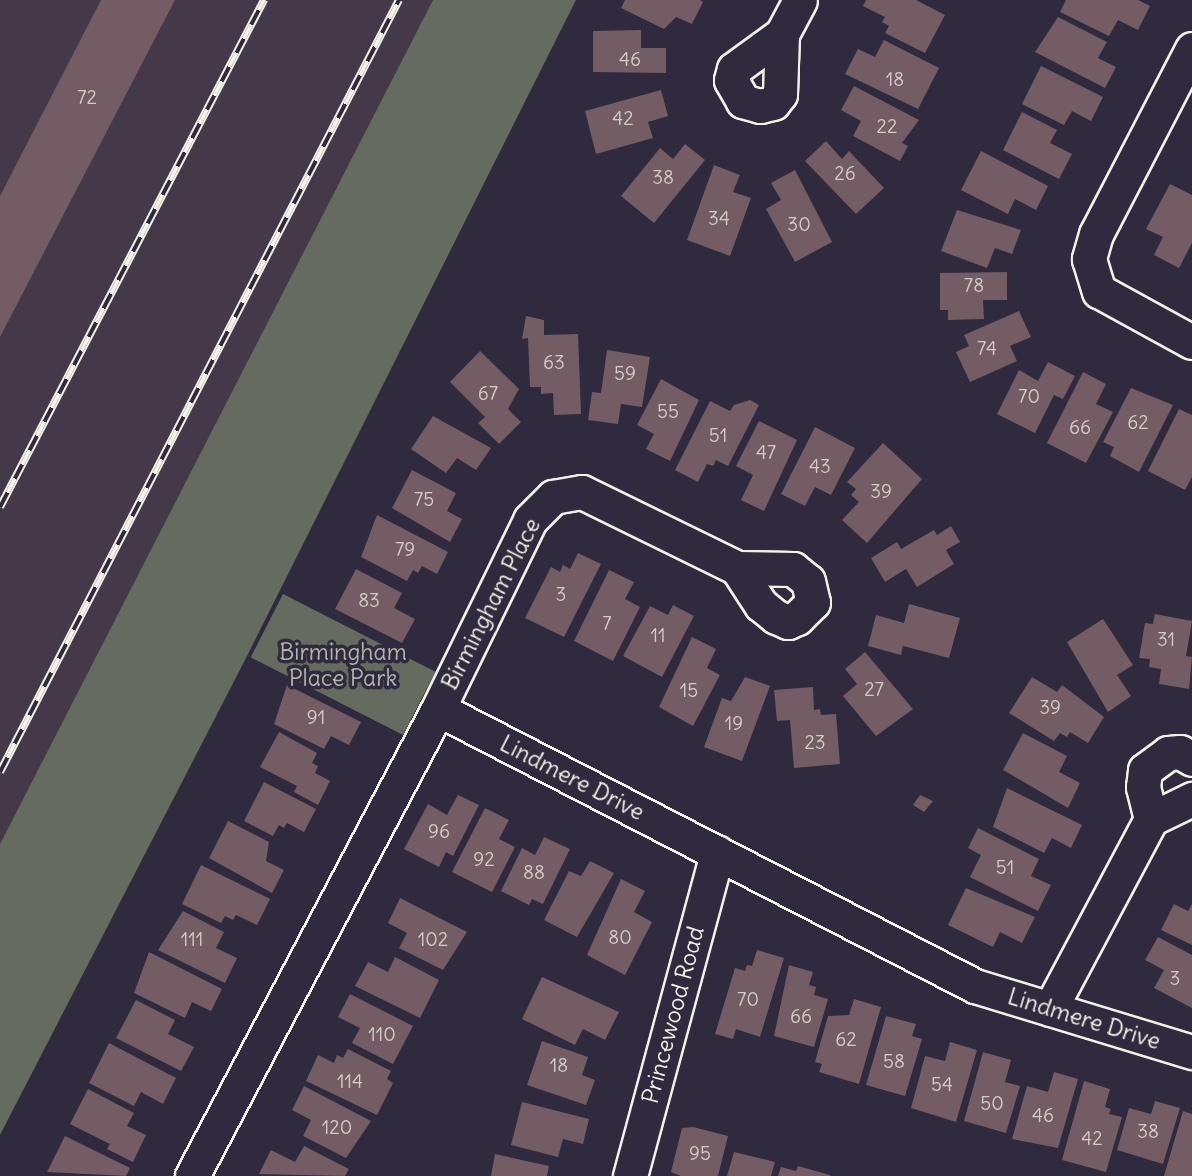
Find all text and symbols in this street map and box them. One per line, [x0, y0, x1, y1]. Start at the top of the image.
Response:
house number: 46 [619, 49, 641, 71]
house number: 18 [886, 69, 904, 91]
house number: 72 [77, 87, 97, 109]
house number: 42 [612, 108, 634, 130]
house number: 22 [877, 116, 897, 138]
house number: 26 [834, 163, 856, 185]
house number: 38 [652, 167, 674, 189]
house number: 34 [708, 208, 730, 230]
house number: 30 [787, 214, 811, 236]
house number: 78 [964, 275, 984, 297]
house number: 74 [977, 338, 997, 360]
house number: 63 [543, 352, 565, 374]
house number: 59 [614, 363, 636, 385]
house number: 67 [478, 383, 498, 405]
house number: 70 [1018, 386, 1040, 408]
house number: 55 [657, 401, 679, 423]
house number: 62 [1127, 412, 1149, 434]
house number: 66 [1069, 417, 1091, 439]
house number: 51 [709, 425, 727, 447]
house number: 47 [756, 442, 776, 464]
house number: 43 [809, 456, 831, 478]
house number: 39 [870, 481, 892, 503]
house number: 75 [414, 489, 434, 511]
street label: Birmingham Place [436, 514, 546, 694]
house number: 79 [395, 539, 415, 561]
house number: 3 [556, 584, 566, 606]
house number: 83 [358, 590, 380, 612]
house number: 7 [602, 613, 612, 635]
house number: 11 [650, 625, 666, 647]
house number: 31 [1157, 629, 1175, 651]
park label: Birmingham Place Park [279, 638, 407, 692]
house number: 27 [864, 679, 884, 701]
house number: 15 [680, 680, 698, 702]
house number: 39 [1039, 697, 1061, 719]
house number: 91 [307, 707, 325, 729]
house number: 19 [725, 713, 743, 735]
street label: Lindmere Drive [495, 730, 649, 826]
house number: 23 [804, 732, 826, 754]
house number: 96 [428, 821, 450, 843]
house number: 92 [473, 849, 495, 871]
house number: 51 [996, 857, 1014, 879]
house number: 88 [523, 862, 545, 884]
street label: Princewood Road [636, 923, 710, 1107]
house number: 80 [608, 927, 632, 949]
house number: 111 [181, 929, 203, 951]
house number: 102 [418, 929, 448, 951]
house number: 3 [1170, 968, 1180, 990]
street label: Lindmere Drive [1004, 983, 1164, 1055]
house number: 70 [737, 989, 759, 1011]
house number: 66 [790, 1006, 812, 1028]
house number: 110 [368, 1024, 396, 1046]
house number: 62 [835, 1029, 857, 1051]
house number: 58 [883, 1051, 905, 1073]
house number: 18 [550, 1055, 568, 1077]
house number: 114 [337, 1071, 363, 1093]
house number: 54 [931, 1074, 953, 1096]
house number: 50 [980, 1093, 1004, 1115]
house number: 46 [1032, 1105, 1054, 1127]
house number: 120 [322, 1117, 352, 1139]
house number: 38 [1137, 1121, 1159, 1143]
house number: 42 [1081, 1128, 1103, 1150]
house number: 95 [689, 1143, 711, 1165]

